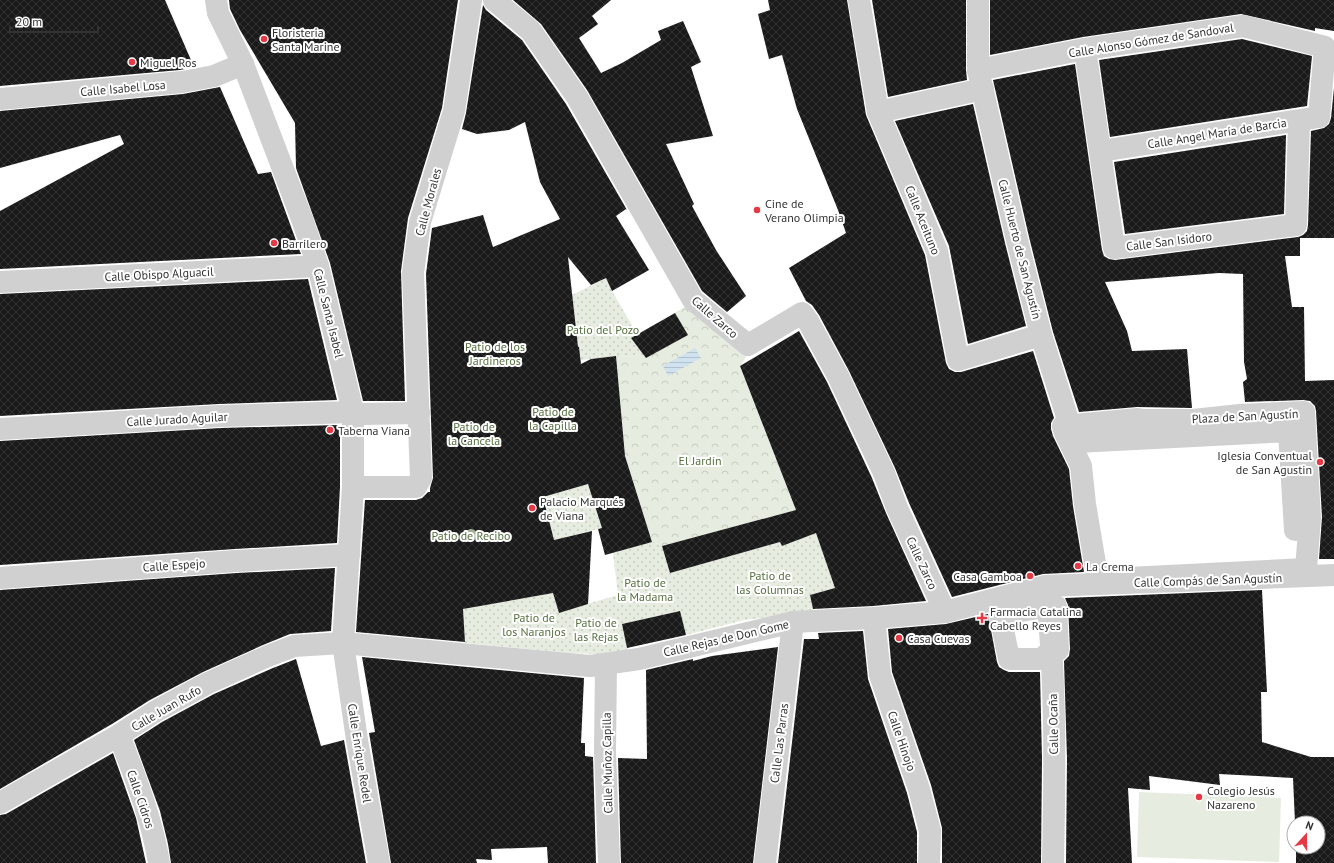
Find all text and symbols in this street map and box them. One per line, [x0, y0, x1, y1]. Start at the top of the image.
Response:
scale bar [10, 8, 98, 34]
text: 20 m [16, 14, 42, 29]
street label: Calle Alonso Gómez de Sandoval [1067, 19, 1235, 60]
place label: Floristeria Santa Marine [272, 25, 340, 54]
marker: Floristeria Santa Marine [259, 34, 269, 44]
place label: Miguel Ros [140, 55, 196, 70]
marker: Miguel Ros [127, 57, 137, 67]
street label: Calle Isabel Losa [80, 77, 166, 99]
street label: Calle Angel María de Barcia [1146, 115, 1288, 151]
street label: Calle Morales [412, 166, 444, 238]
street label: Calle Huerto de San Agustín [995, 177, 1045, 321]
street label: Calle Aceituno [902, 183, 944, 257]
place label: Cine de Verano Olimpia [764, 196, 844, 225]
marker: Cine de Verano Olimpia [752, 205, 762, 215]
street label: Calle San Isidoro [1125, 228, 1213, 254]
place label: Barrilero [282, 236, 326, 251]
marker: Barrilero [269, 238, 279, 248]
street label: Calle Obispo Alguacil [104, 264, 214, 284]
street label: Calle Santa Isabel [311, 267, 347, 360]
street label: Calle Zarco [689, 293, 741, 341]
park label: Patio del Pozo [567, 322, 639, 337]
park label: Patio de los Jardineros [465, 339, 525, 368]
park label: Patio de la Capilla [529, 404, 577, 433]
street label: Plaza de San Agustín [1191, 406, 1299, 426]
street label: Calle Jurado Aguilar [126, 409, 228, 429]
park label: Patio de la Cancela [448, 419, 500, 448]
place label: Taberna Viana [338, 423, 410, 438]
marker: Taberna Viana [325, 425, 335, 435]
place label: Iglesia Conventual de San Agustin [1217, 448, 1312, 477]
park label: El Jardín [679, 453, 721, 468]
marker: Iglesia Conventual de San Agustin [1315, 457, 1325, 467]
place label: Palacio Marqués de Viana [540, 494, 624, 523]
marker: Palacio Marqués de Viana [527, 503, 537, 513]
park label: Patio de Recibo [432, 528, 511, 543]
street label: Calle Zarco [903, 534, 941, 592]
street label: Calle Espejo [142, 555, 206, 575]
place label: La Crema [1086, 559, 1134, 574]
marker: La Crema [1073, 561, 1083, 571]
park label: Patio de las Columnas [736, 568, 804, 597]
place label: Casa Gamboa [953, 569, 1022, 584]
street label: Calle Compás de San Agustín [1134, 570, 1282, 590]
marker: Casa Gamboa [1025, 571, 1035, 581]
park label: Patio de la Madama [617, 575, 673, 604]
place label: Farmacia Catalina Cabello Reyes [990, 604, 1082, 633]
park label: Patio de los Naranjos [502, 610, 566, 639]
marker: Farmacia Catalina Cabello Reyes [977, 613, 987, 623]
park label: Patio de las Rejas [574, 615, 618, 644]
street label: Calle Rejas de Don Gome [662, 616, 790, 660]
place label: Casa Cuevas [907, 631, 970, 646]
marker: Casa Cuevas [894, 633, 904, 643]
street label: Calle Juan Rufo [128, 682, 204, 734]
street label: Calle Ocaña [1045, 693, 1061, 755]
street label: Calle Enrique Redel [345, 702, 375, 804]
street label: Calle Las Parras [767, 702, 791, 784]
street label: Calle Hinojo [885, 709, 919, 773]
street label: Calle Muñoz Capilla [599, 712, 615, 814]
street label: Calle Cidros [124, 768, 158, 830]
place label: Colegio Jesús Nazareno [1207, 783, 1275, 812]
marker: Colegio Jesús Nazareno [1194, 792, 1204, 802]
north arrow [1286, 815, 1326, 855]
text: N [1304, 818, 1315, 833]

